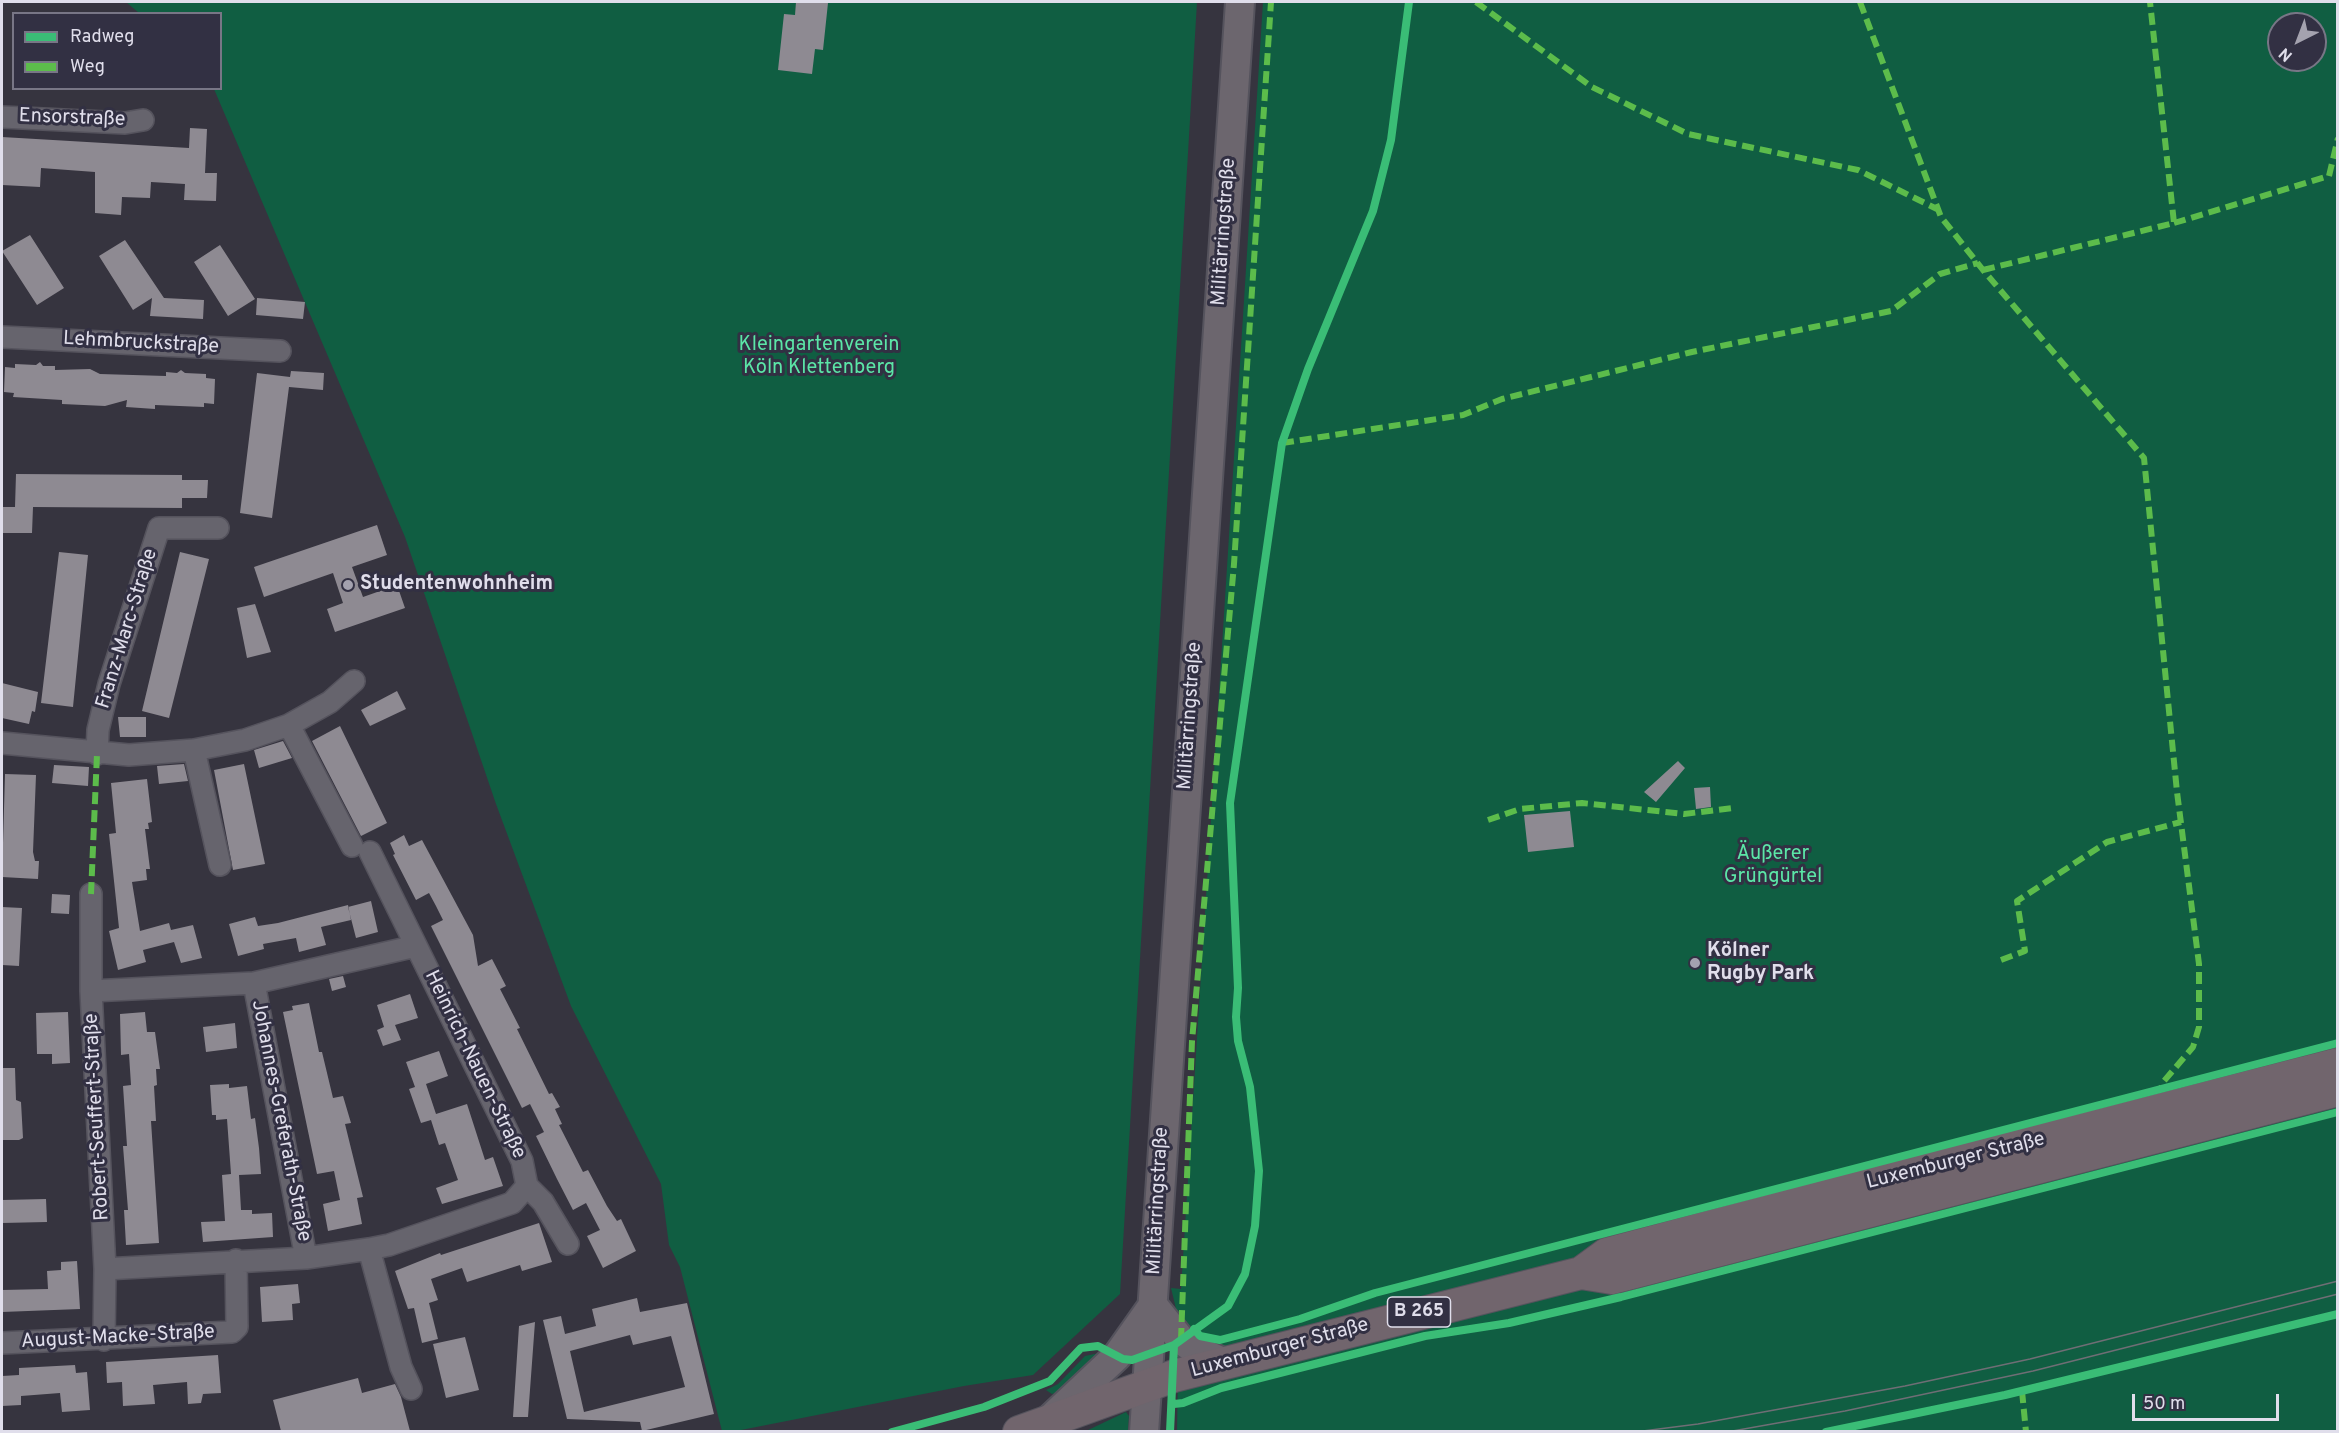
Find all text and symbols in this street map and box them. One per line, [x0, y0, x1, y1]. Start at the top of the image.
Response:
legend [12, 12, 222, 90]
north arrow [2267, 12, 2327, 72]
text: Radweg [70, 26, 134, 49]
text: N [2275, 43, 2297, 65]
text: Weg [70, 56, 105, 79]
street label: Ensorstraße [18, 105, 126, 133]
street label: Militärringstraße [1208, 157, 1242, 307]
street label: Lehmbruckstraße [62, 328, 220, 360]
park label: Kleingartenverein Köln Klettenberg [738, 334, 900, 381]
street label: Franz-Marc-Straße [92, 546, 164, 712]
place label: Studentenwohnheim [360, 573, 553, 597]
marker: Studentenwohnheim [341, 578, 355, 592]
street label: Militärringstraße [1174, 641, 1208, 791]
park label: Äußerer Grüngürtel [1724, 843, 1822, 890]
place label: Kölner Rugby Park [1707, 940, 1814, 987]
marker: Kölner Rugby Park [1688, 956, 1702, 970]
street label: Heinrich-Nauen-Straße [418, 967, 530, 1163]
street label: Johannes-Greferath-Straße [245, 998, 315, 1244]
street label: Robert-Seuffert-Straße [81, 1013, 115, 1221]
street label: Militärringstraße [1143, 1126, 1175, 1276]
street label: Luxemburger Straße [1864, 1128, 2048, 1196]
road number: B 265 [1388, 1297, 1450, 1327]
street label: Luxemburger Straße [1189, 1314, 1371, 1384]
street label: August-Macke-Straße [21, 1321, 215, 1355]
scale bar [2135, 1382, 2282, 1420]
text: 50 m [2143, 1393, 2185, 1416]

